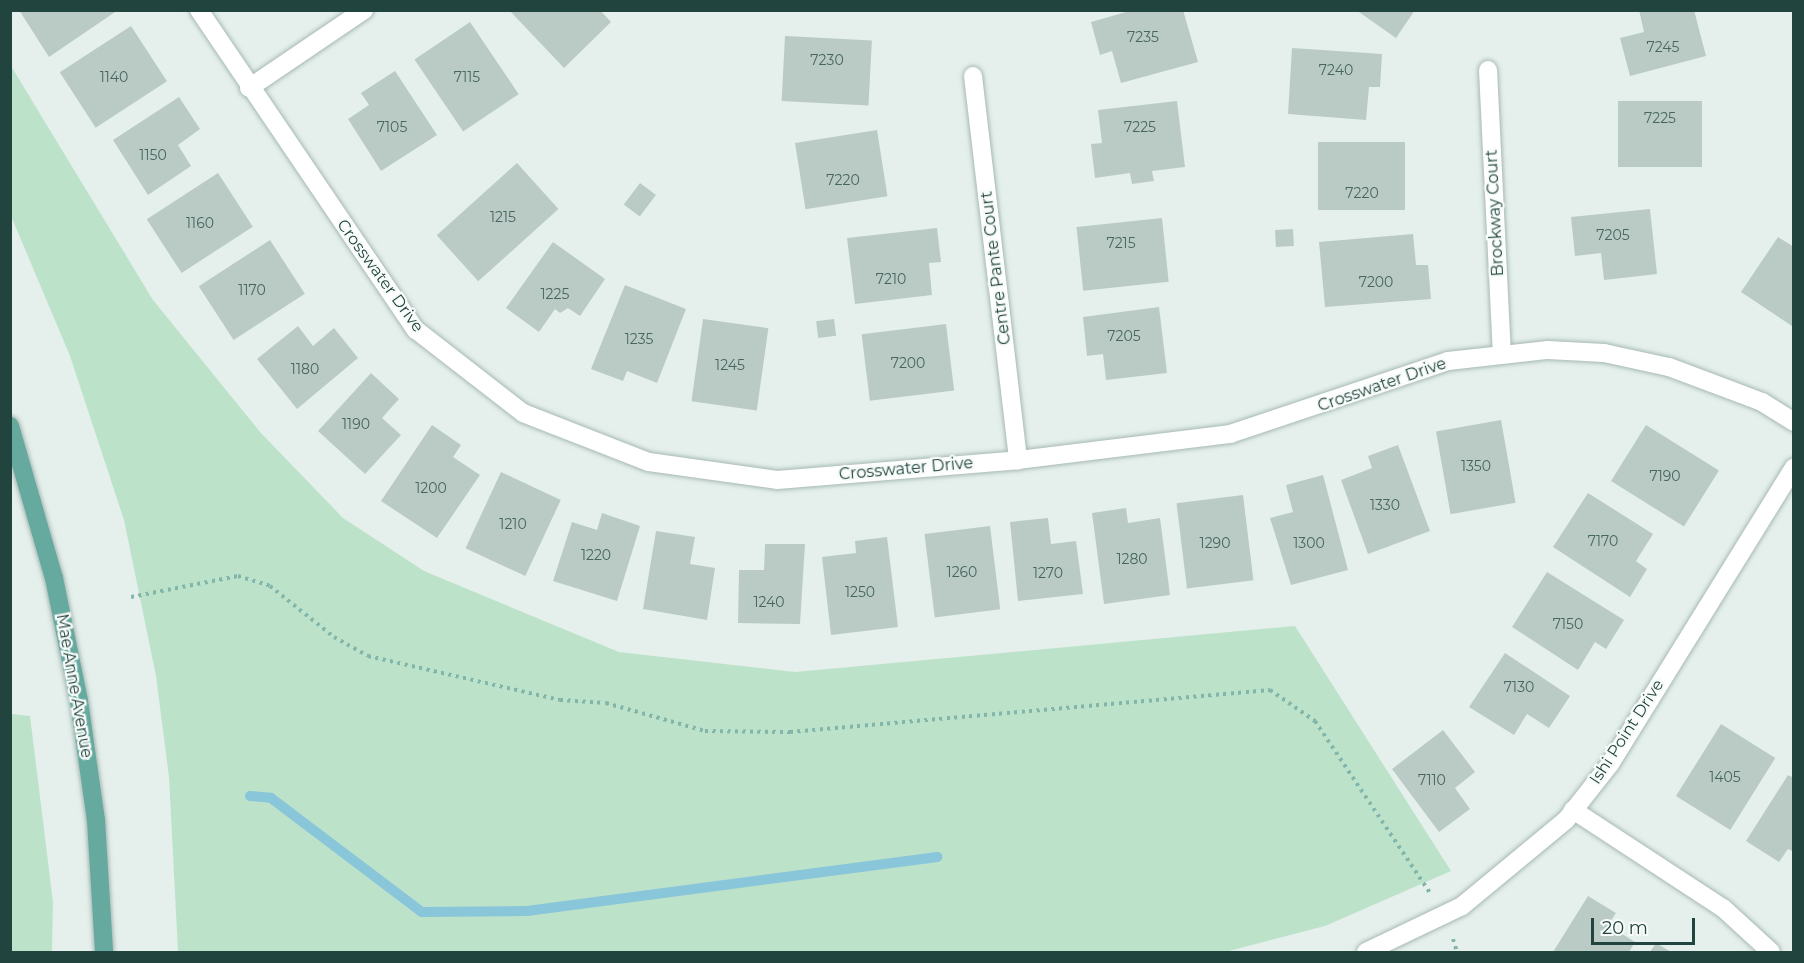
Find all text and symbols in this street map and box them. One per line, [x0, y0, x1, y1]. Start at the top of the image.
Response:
house number: 7235 [1127, 29, 1159, 45]
house number: 7245 [1646, 39, 1680, 55]
house number: 7230 [810, 52, 844, 68]
house number: 7240 [1319, 62, 1353, 78]
house number: 1140 [100, 69, 128, 85]
house number: 7115 [454, 69, 480, 85]
house number: 7225 [1644, 110, 1676, 126]
house number: 7105 [377, 119, 407, 135]
house number: 7225 [1124, 119, 1156, 135]
house number: 1150 [139, 147, 167, 163]
street label: Brockway Court [1482, 149, 1508, 277]
house number: 7220 [826, 172, 860, 188]
house number: 7220 [1345, 185, 1379, 201]
street label: Centre Pante Court [977, 190, 1015, 346]
house number: 1215 [490, 209, 516, 225]
house number: 1160 [186, 215, 214, 231]
street label: Crosswater Drive [333, 216, 427, 336]
house number: 7205 [1596, 227, 1630, 243]
house number: 7215 [1106, 235, 1136, 251]
house number: 7210 [876, 271, 906, 287]
house number: 7200 [1359, 274, 1393, 290]
house number: 1170 [238, 282, 266, 298]
house number: 1225 [541, 286, 569, 302]
house number: 7205 [1107, 328, 1141, 344]
house number: 1235 [625, 331, 653, 347]
street label: Crosswater Drive [1315, 354, 1449, 416]
house number: 7200 [891, 355, 925, 371]
house number: 1245 [715, 357, 745, 373]
house number: 1180 [291, 361, 319, 377]
house number: 1190 [342, 416, 370, 432]
street label: Crosswater Drive [838, 454, 974, 484]
house number: 1350 [1461, 458, 1491, 474]
house number: 7190 [1649, 468, 1681, 484]
house number: 1200 [415, 480, 447, 496]
house number: 1330 [1370, 497, 1400, 513]
house number: 1210 [499, 516, 527, 532]
house number: 7170 [1588, 533, 1618, 549]
house number: 1290 [1200, 535, 1230, 551]
house number: 1300 [1293, 535, 1325, 551]
house number: 1220 [581, 547, 611, 563]
house number: 1280 [1116, 551, 1148, 567]
house number: 1260 [947, 564, 977, 580]
house number: 1270 [1033, 565, 1063, 581]
house number: 1250 [845, 584, 875, 600]
house number: 1240 [753, 594, 785, 610]
street label: Mae Anne Avenue [52, 612, 96, 760]
house number: 7150 [1553, 616, 1583, 632]
street label: Ishi Point Drive [1586, 676, 1668, 788]
house number: 7130 [1504, 679, 1534, 695]
house number: 1405 [1709, 769, 1741, 785]
house number: 7110 [1418, 772, 1446, 788]
scale bar [1594, 906, 1698, 944]
text: 20 m [1602, 917, 1648, 939]

